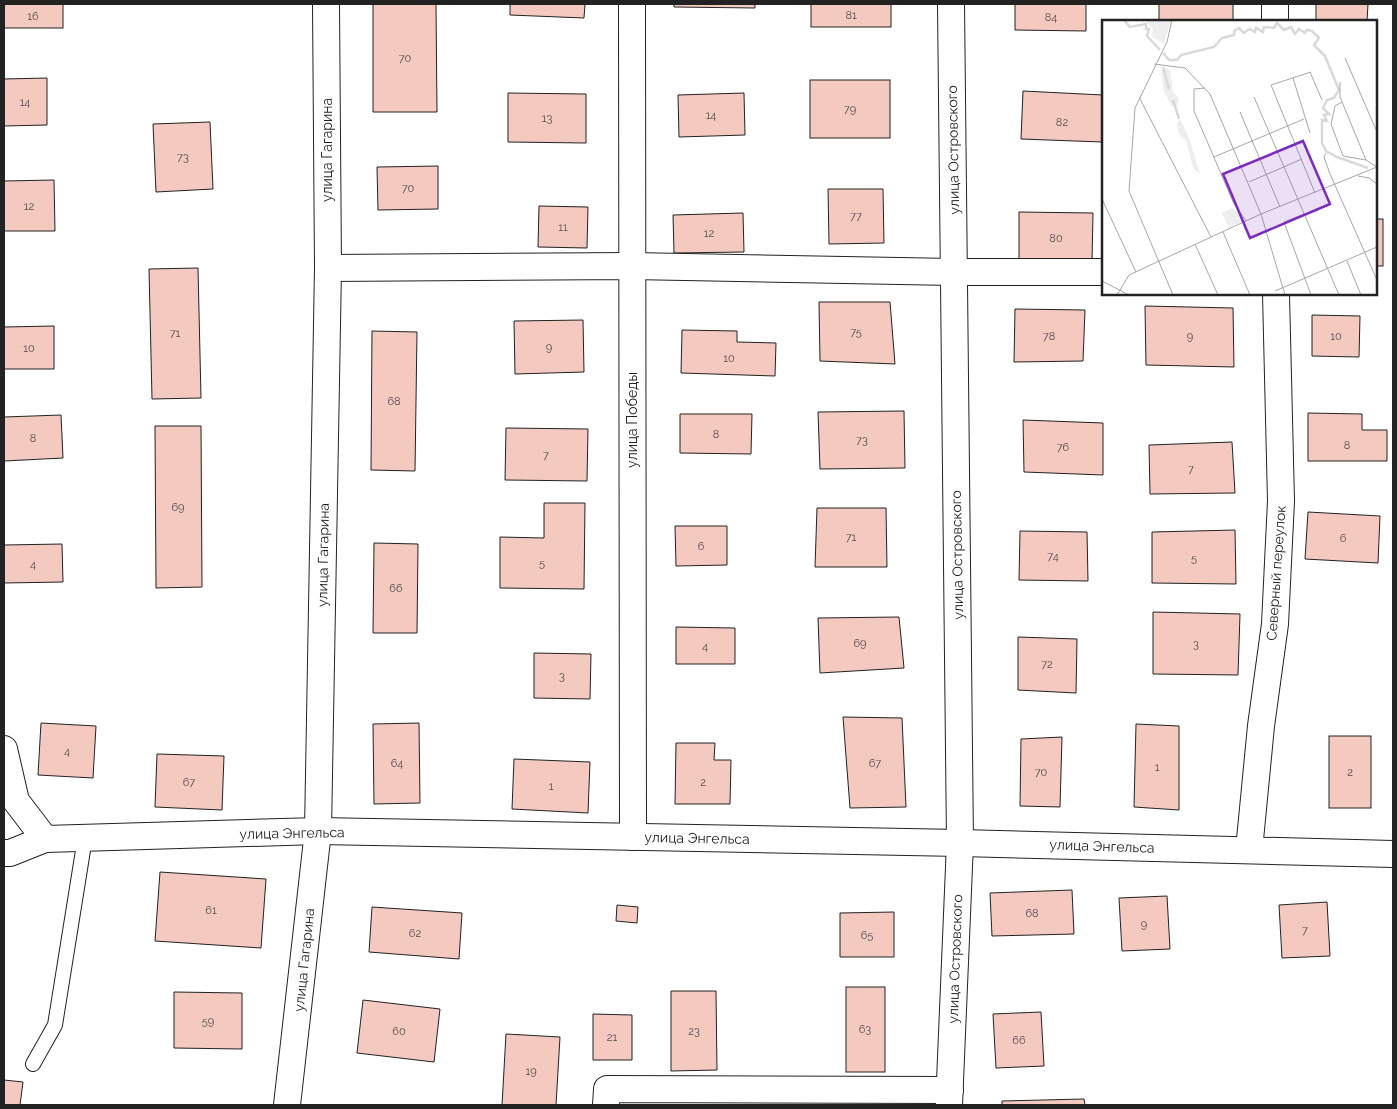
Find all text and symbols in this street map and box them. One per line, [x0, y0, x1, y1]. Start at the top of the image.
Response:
house number: 81 [845, 9, 857, 22]
house number: 16 [27, 10, 39, 23]
house number: 84 [1045, 11, 1057, 24]
inset map [1102, 20, 1377, 295]
house number: 70 [399, 52, 412, 65]
street label: улица Островского [944, 85, 962, 215]
house number: 14 [20, 96, 30, 109]
street label: улица Гагарина [319, 98, 335, 202]
house number: 79 [844, 103, 856, 116]
house number: 14 [706, 109, 716, 122]
house number: 13 [542, 112, 552, 125]
house number: 82 [1056, 116, 1068, 129]
house number: 73 [177, 151, 189, 164]
house number: 70 [402, 182, 415, 195]
house number: 12 [24, 200, 34, 213]
house number: 77 [850, 210, 862, 223]
house number: 11 [558, 221, 568, 234]
house number: 12 [704, 227, 714, 240]
house number: 80 [1049, 232, 1063, 245]
house number: 75 [850, 326, 862, 339]
house number: 71 [170, 327, 181, 340]
house number: 78 [1043, 330, 1055, 343]
house number: 9 [1187, 330, 1193, 343]
house number: 10 [1330, 330, 1342, 343]
house number: 9 [546, 341, 552, 354]
house number: 10 [23, 342, 35, 355]
house number: 10 [723, 352, 735, 365]
street label: улица Победы [624, 372, 640, 468]
house number: 68 [387, 395, 401, 408]
house number: 8 [713, 428, 719, 441]
house number: 8 [30, 432, 36, 445]
house number: 73 [856, 434, 868, 447]
house number: 8 [1344, 439, 1350, 452]
house number: 76 [1057, 441, 1070, 454]
house number: 7 [543, 449, 549, 462]
house number: 7 [1188, 463, 1194, 476]
street label: улица Островского [948, 490, 966, 620]
house number: 69 [171, 501, 185, 514]
street label: улица Гагарина [314, 503, 332, 607]
street label: Северный переулок [1263, 505, 1289, 641]
house number: 71 [846, 531, 857, 544]
house number: 6 [1340, 532, 1347, 545]
house number: 6 [698, 540, 705, 553]
house number: 74 [1047, 550, 1059, 563]
house number: 5 [1191, 552, 1197, 565]
house number: 5 [539, 557, 545, 570]
house number: 4 [30, 558, 36, 571]
house number: 66 [389, 582, 403, 595]
house number: 69 [853, 637, 867, 650]
house number: 3 [1193, 638, 1199, 651]
house number: 4 [702, 640, 708, 653]
house number: 72 [1041, 658, 1053, 671]
house number: 3 [559, 670, 565, 683]
house number: 4 [64, 745, 70, 758]
house number: 64 [391, 757, 403, 770]
house number: 67 [869, 757, 881, 770]
house number: 1 [1155, 761, 1160, 774]
house number: 70 [1035, 766, 1048, 779]
house number: 2 [1347, 766, 1353, 779]
house number: 67 [183, 776, 195, 789]
house number: 2 [700, 776, 706, 789]
house number: 1 [549, 780, 554, 793]
street label: улица Энгельса [239, 824, 345, 842]
street label: улица Энгельса [644, 829, 750, 847]
street label: улица Энгельса [1049, 836, 1155, 856]
street label: улица Островского [945, 894, 965, 1024]
house number: 61 [205, 904, 217, 917]
street label: улица Гагарина [291, 907, 317, 1013]
house number: 68 [1025, 907, 1039, 920]
house number: 9 [1141, 918, 1147, 931]
house number: 7 [1302, 924, 1308, 937]
house number: 62 [409, 927, 421, 940]
house number: 65 [861, 929, 873, 942]
house number: 59 [202, 1015, 214, 1028]
house number: 63 [859, 1023, 871, 1036]
house number: 60 [392, 1025, 406, 1038]
house number: 23 [688, 1025, 700, 1038]
house number: 21 [607, 1031, 618, 1044]
house number: 66 [1012, 1034, 1026, 1047]
house number: 19 [525, 1065, 537, 1078]

